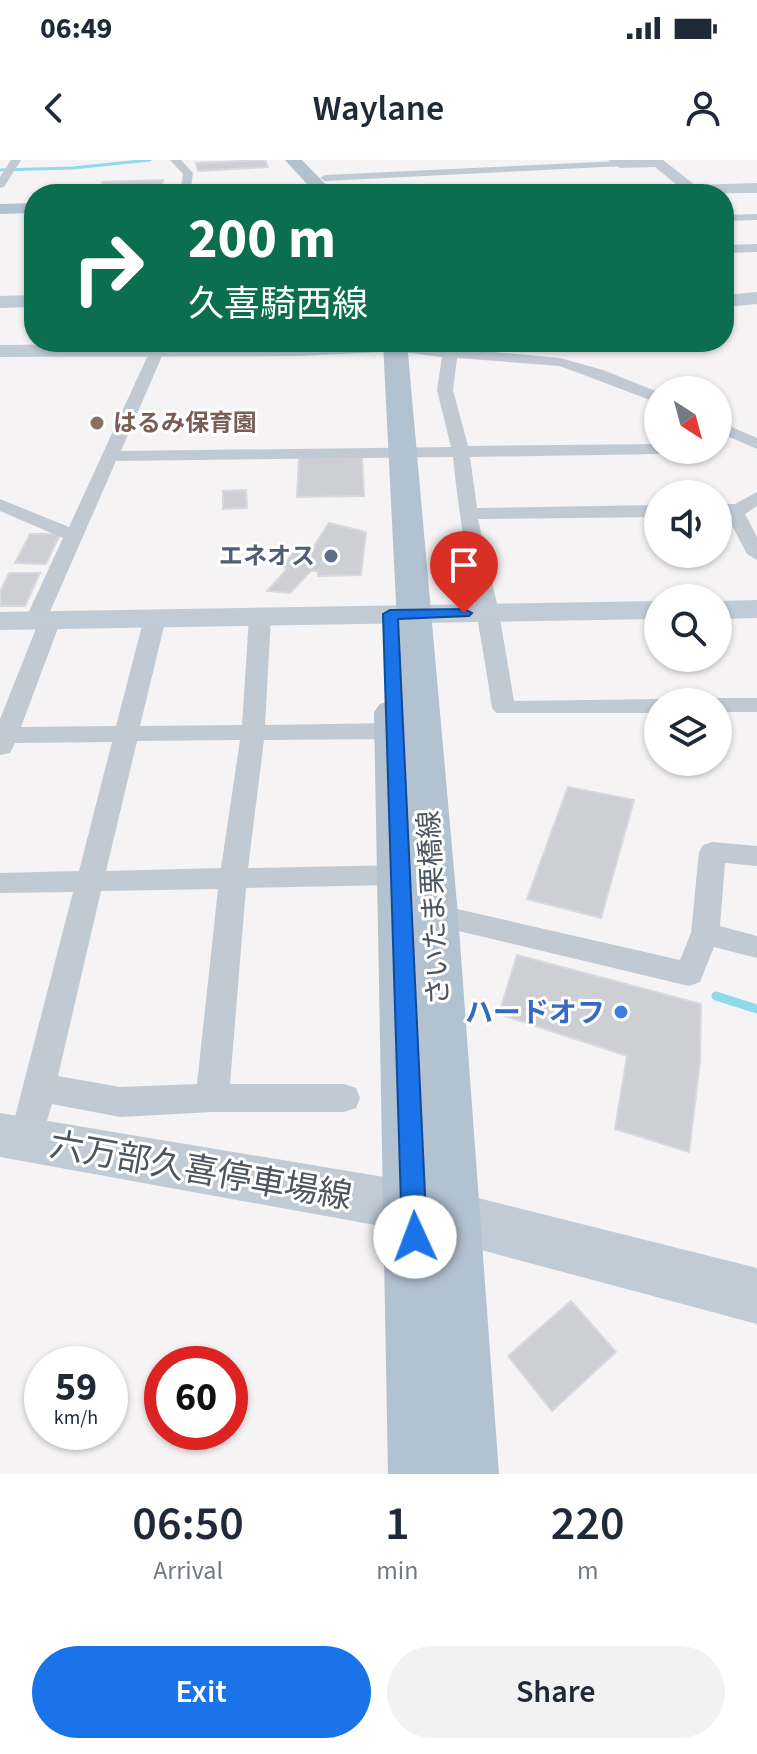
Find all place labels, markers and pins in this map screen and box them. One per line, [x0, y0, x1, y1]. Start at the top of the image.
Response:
place label: はるみ保育園 [113, 406, 257, 441]
marker: はるみ保育園 [88, 414, 106, 432]
pin [430, 531, 498, 613]
place label: エネオス [219, 539, 315, 574]
marker: エネオス [322, 547, 340, 565]
place label: ハードオフ [465, 993, 605, 1033]
marker: ハードオフ [612, 1003, 630, 1021]

